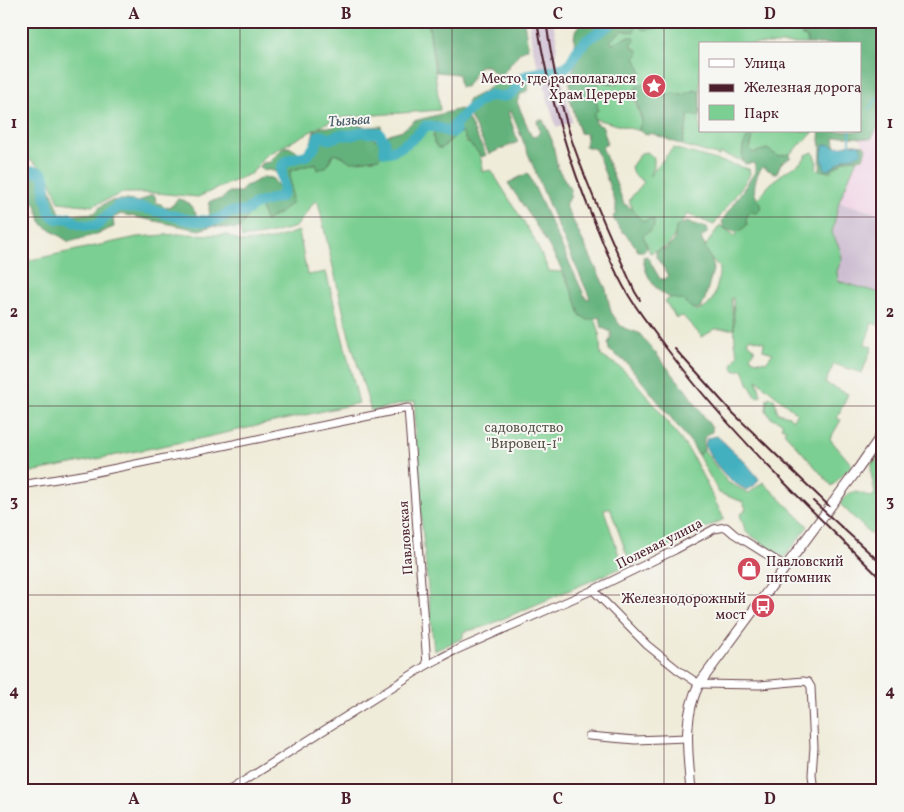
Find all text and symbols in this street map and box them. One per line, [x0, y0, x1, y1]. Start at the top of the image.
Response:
text: A [128, 4, 140, 26]
text: B [341, 4, 352, 26]
text: C [553, 4, 563, 26]
text: D [764, 4, 776, 26]
legend [699, 42, 862, 132]
text: Улица [744, 54, 786, 75]
place label: Место, где располагался Храм Цереры [481, 70, 636, 105]
place icon: Место, где располагался Храм Цереры [641, 73, 667, 99]
text: Железная дорога [744, 78, 861, 99]
text: Парк [744, 104, 779, 125]
water label: Тызьва [327, 110, 371, 133]
text: 1 [11, 113, 17, 135]
text: 1 [887, 113, 893, 135]
text: 2 [10, 302, 18, 324]
text: 2 [886, 302, 894, 324]
park label: садоводство "Вировец-1" [485, 419, 563, 454]
text: 3 [10, 491, 18, 513]
text: 3 [886, 491, 894, 513]
street label: Павловская [394, 500, 419, 576]
street label: Полевая улица [613, 514, 706, 574]
place label: Павловский питомник [766, 553, 844, 588]
shop icon: Павловский питомник [736, 556, 762, 582]
place label: Железнодорожный мост [621, 590, 746, 625]
bus stop icon: Железнодорожный мост [750, 593, 776, 619]
text: 4 [9, 681, 19, 703]
text: 4 [885, 681, 895, 703]
text: A [128, 789, 140, 811]
text: B [341, 789, 352, 811]
text: C [553, 789, 563, 811]
text: D [764, 789, 776, 811]

